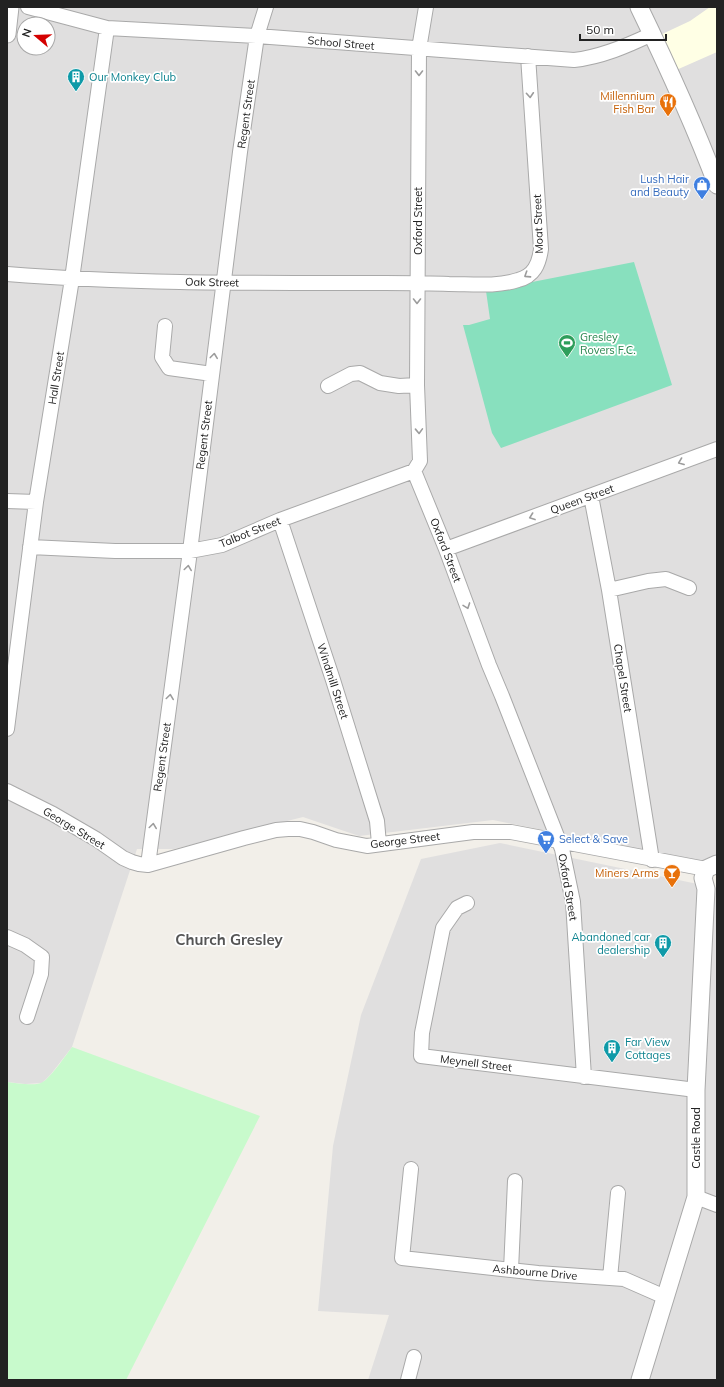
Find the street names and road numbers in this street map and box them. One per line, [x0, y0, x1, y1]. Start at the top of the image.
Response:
street label: School Street [307, 33, 375, 53]
street label: Regent Street [234, 78, 258, 149]
street label: Oxford Street [411, 187, 425, 255]
street label: Moat Street [530, 194, 546, 254]
street label: Oak Street [185, 275, 239, 289]
street label: Hall Street [45, 350, 67, 406]
street label: Regent Street [193, 399, 215, 470]
street label: Queen Street [548, 481, 616, 517]
street label: Talbot Street [217, 513, 283, 551]
street label: Oxford Street [427, 516, 465, 584]
street label: Windmill Street [314, 641, 352, 721]
street label: Chapel Street [611, 643, 635, 713]
street label: Regent Street [150, 721, 174, 792]
street label: George Street [40, 804, 108, 852]
street label: George Street [369, 829, 441, 851]
street label: Oxford Street [555, 852, 581, 922]
street label: Meynell Street [439, 1052, 513, 1074]
street label: Castle Road [689, 1107, 703, 1169]
street label: Ashbourne Drive [492, 1261, 578, 1283]

